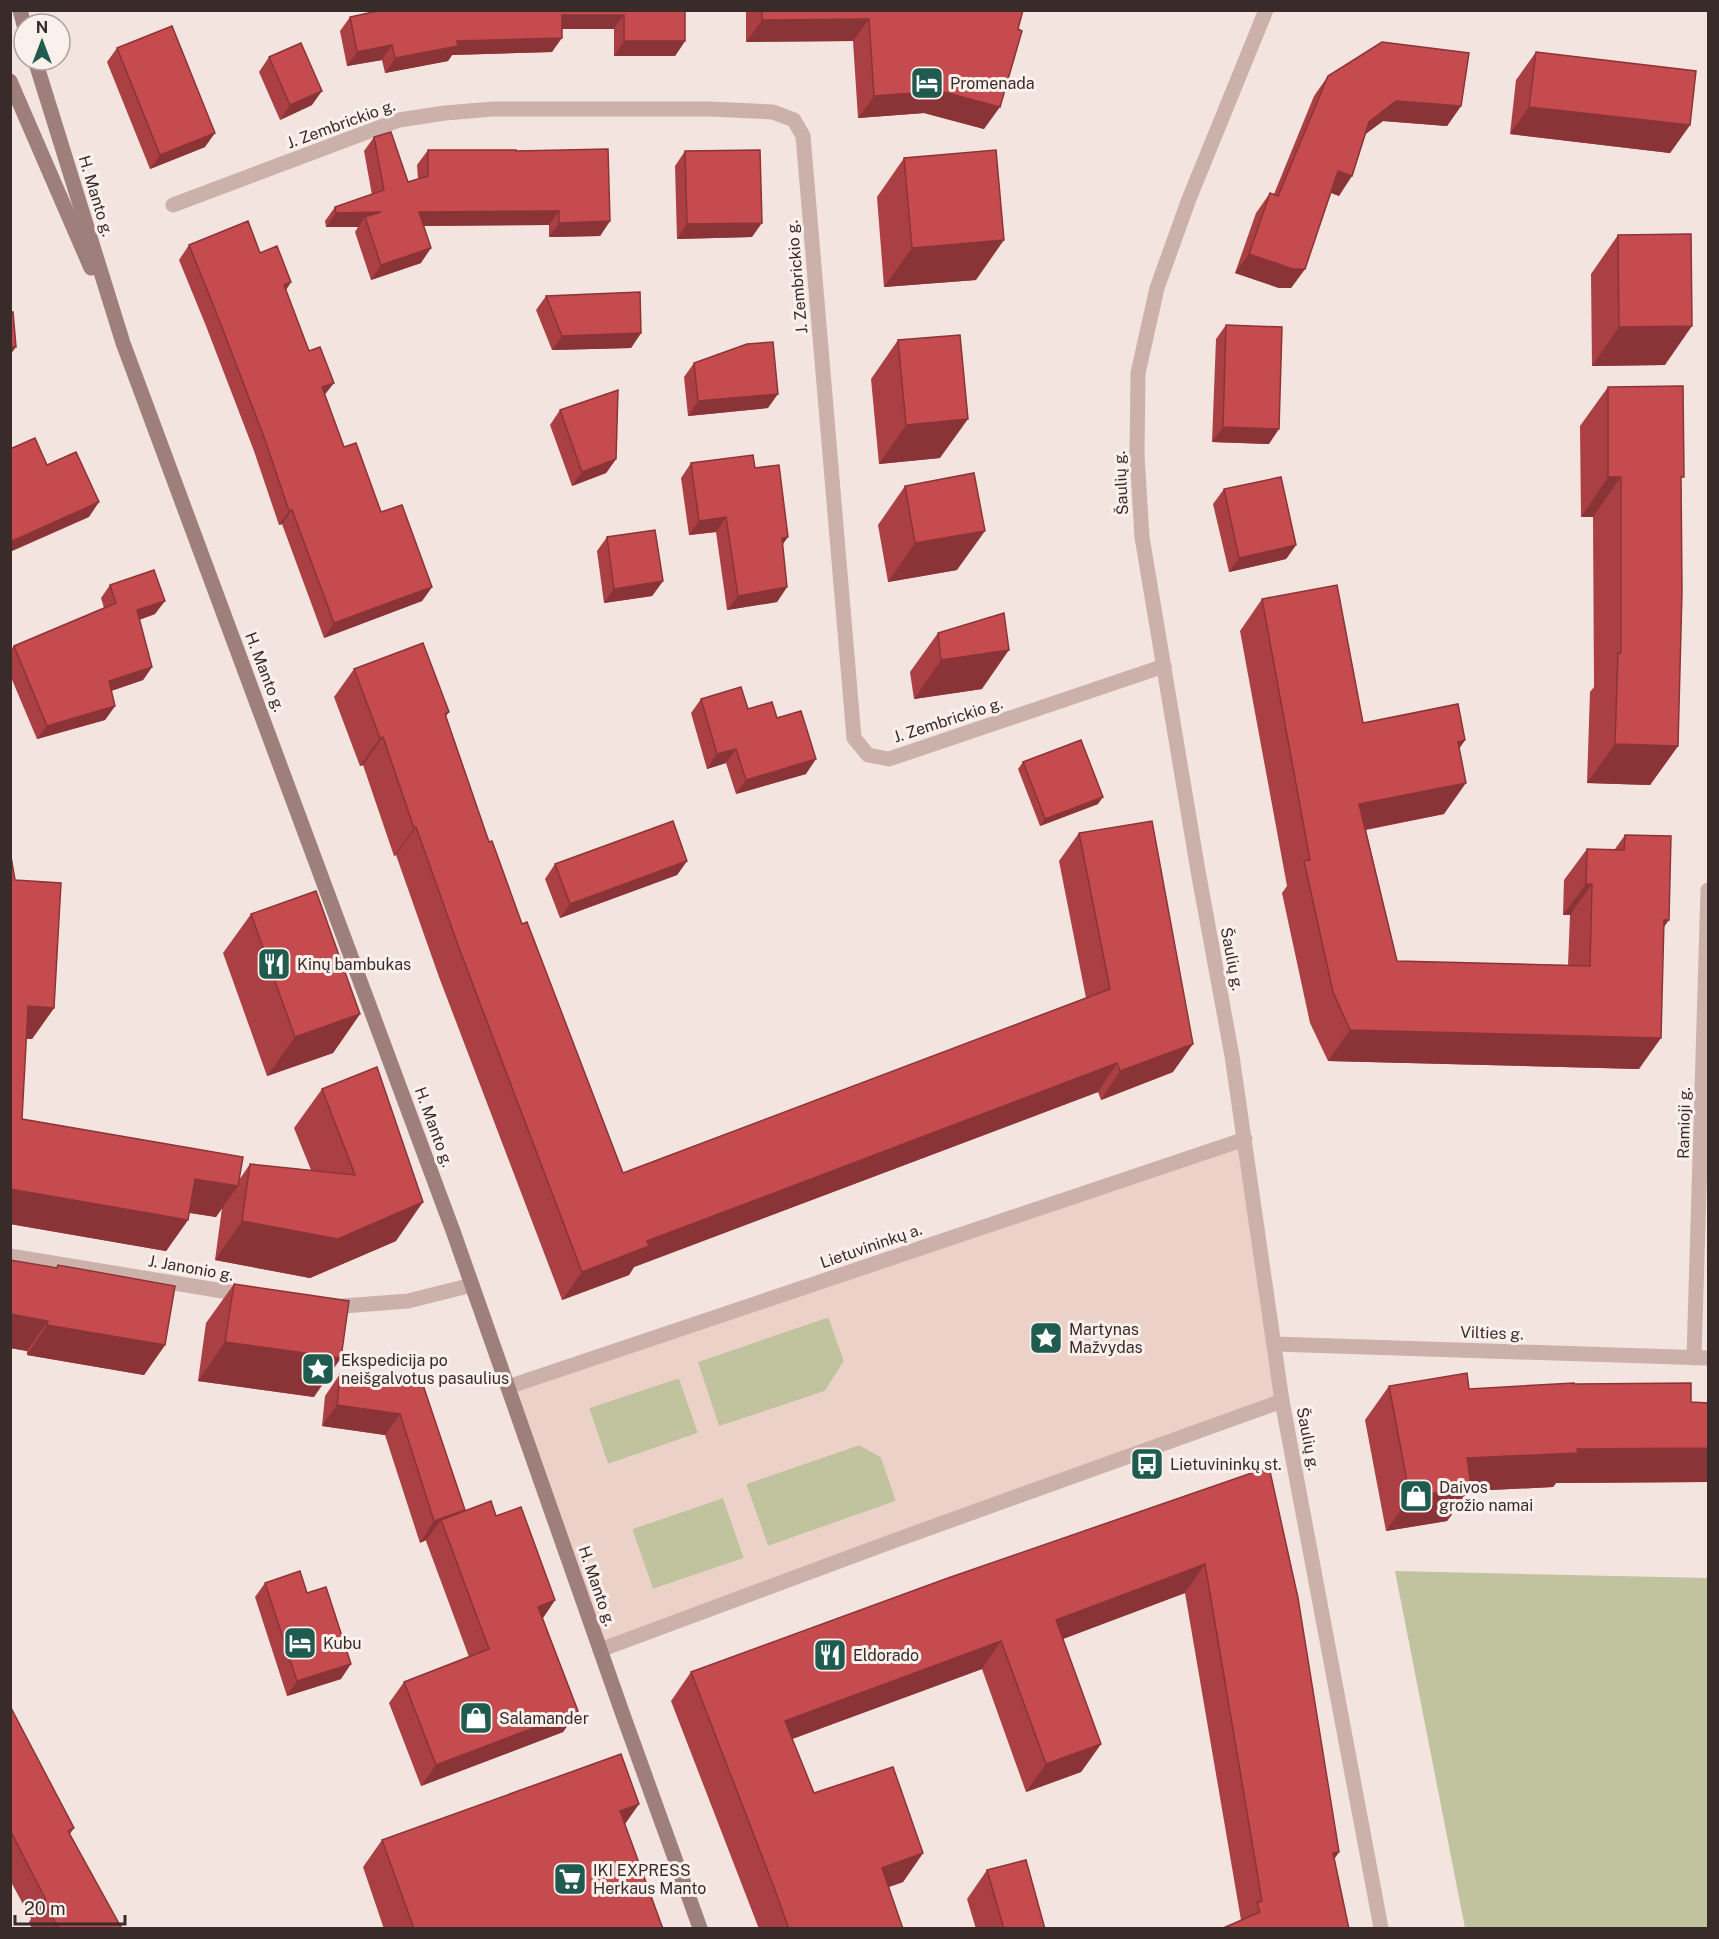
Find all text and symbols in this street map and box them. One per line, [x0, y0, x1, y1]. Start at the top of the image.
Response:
north arrow [12, 12, 72, 72]
text: N [36, 18, 48, 37]
hotel icon: Promenada [909, 65, 945, 101]
place label: Promenada [950, 74, 1035, 93]
street label: J. Zembrickio g. [284, 96, 398, 152]
street label: H. Manto g. [75, 153, 117, 239]
street label: J. Zembrickio g. [783, 219, 811, 335]
street label: Šaulių g. [1109, 450, 1132, 516]
street label: H. Manto g. [241, 629, 289, 715]
street label: J. Zembrickio g. [891, 693, 1005, 747]
street label: Šaulių g. [1217, 925, 1248, 992]
restaurant icon: Kinų bambukas [256, 946, 292, 982]
place label: Kinų bambukas [297, 955, 411, 974]
street label: H. Manto g. [411, 1084, 457, 1170]
street label: Ramioji g. [1674, 1087, 1694, 1159]
street label: Lietuvininkų a. [818, 1220, 924, 1272]
street label: J. Janonio g. [147, 1251, 235, 1285]
place icon: Martynas Mažvydas [1028, 1320, 1064, 1356]
place label: Martynas Mažvydas [1069, 1320, 1143, 1357]
street label: Vilties g. [1460, 1322, 1524, 1344]
place icon: Ekspedicija po neišgalvotus pasaulius [300, 1351, 336, 1387]
place label: Ekspedicija po neišgalvotus pasaulius [341, 1351, 509, 1388]
street label: Šaulių g. [1293, 1405, 1324, 1472]
bus stop icon: Lietuvininkų st. [1129, 1446, 1165, 1482]
place label: Lietuvininkų st. [1170, 1455, 1282, 1474]
shop icon: Daivos grožio namai [1398, 1478, 1434, 1514]
place label: Daivos grožio namai [1439, 1478, 1533, 1515]
street label: H. Manto g. [574, 1543, 620, 1629]
hotel icon: Kubu [282, 1625, 318, 1661]
place label: Kubu [323, 1634, 362, 1653]
restaurant icon: Eldorado [812, 1637, 848, 1673]
place label: Eldorado [853, 1646, 919, 1665]
shop icon: Salamander [458, 1700, 494, 1736]
place label: Salamander [499, 1709, 589, 1728]
supermarket icon: IKI EXPRESS Herkaus Manto [552, 1861, 588, 1897]
place label: IKI EXPRESS Herkaus Manto [593, 1861, 706, 1898]
scale bar [15, 1888, 124, 1926]
text: 20 m [24, 1898, 66, 1919]

